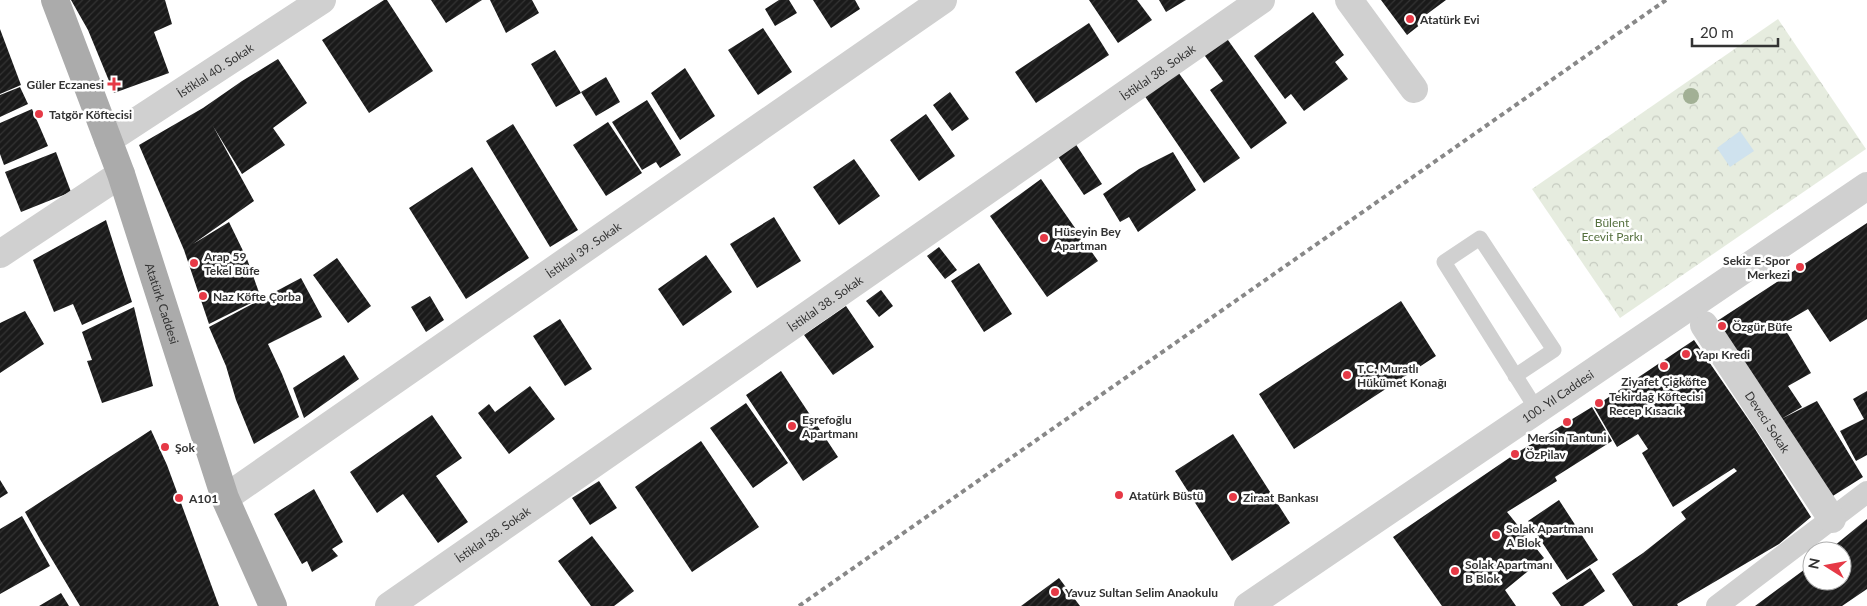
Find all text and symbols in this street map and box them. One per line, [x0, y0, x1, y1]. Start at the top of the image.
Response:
place label: Atatürk Evi [1419, 12, 1480, 27]
marker: Atatürk Evi [1404, 13, 1416, 25]
scale bar [1692, 15, 1778, 47]
text: 20 m [1700, 23, 1734, 41]
street label: İstiklal 40. Sokak [174, 39, 257, 100]
street label: İstiklal 38. Sokak [1117, 40, 1199, 103]
place label: Güler Eczanesi [27, 77, 104, 92]
marker: Güler Eczanesi [108, 78, 120, 90]
place label: Tatgör Köftecisi [49, 107, 132, 122]
marker: Tatgör Köftecisi [33, 108, 45, 120]
park label: Bülent Ecevit Parkı [1581, 215, 1643, 244]
street label: İstiklal 39. Sokak [543, 218, 624, 281]
place label: Hüseyin Bey Apartman [1053, 224, 1122, 253]
marker: Hüseyin Bey Apartman [1038, 232, 1050, 244]
place label: Arap 59 Tekel Büfe [203, 249, 260, 278]
place label: Sekiz E-Spor Merkezi [1723, 253, 1791, 282]
marker: Arap 59 Tekel Büfe [188, 257, 200, 269]
street label: Atatürk Caddesi [142, 261, 183, 346]
marker: Sekiz E-Spor Merkezi [1794, 261, 1806, 273]
street label: İstiklal 38. Sokak [785, 271, 866, 334]
place label: Naz Köfte Çorba [213, 289, 301, 304]
marker: Naz Köfte Çorba [197, 290, 209, 302]
place label: Özgür Büfe [1732, 319, 1793, 334]
marker: Özgür Büfe [1716, 320, 1728, 332]
place label: Yapı Kredi [1695, 347, 1750, 362]
marker: Yapı Kredi [1680, 348, 1692, 360]
marker: Ziyafet Çiğköfte [1658, 360, 1670, 372]
place label: T.C. Muratlı Hükümet Konağı [1357, 361, 1447, 390]
street label: 100. Yıl Caddesi [1519, 366, 1596, 426]
marker: T.C. Muratlı Hükümet Konağı [1341, 369, 1353, 381]
place label: Ziyafet Çiğköfte [1621, 374, 1707, 389]
street label: Deveci Sokak [1742, 388, 1794, 456]
place label: Tekirdağ Köftecisi Recep Kısacık [1609, 389, 1704, 418]
marker: Tekirdağ Köftecisi Recep Kısacık [1593, 397, 1605, 409]
place label: Eşrefoğlu Apartmanı [801, 412, 858, 441]
marker: Mersin Tantuni [1561, 416, 1573, 428]
marker: Eşrefoğlu Apartmanı [786, 420, 798, 432]
place label: Mersin Tantuni [1527, 430, 1607, 445]
place label: Şok [175, 440, 195, 455]
marker: Şok [159, 441, 171, 453]
place label: ÖzPilav [1525, 447, 1566, 462]
marker: ÖzPilav [1509, 448, 1521, 460]
place label: Atatürk Büstü [1128, 488, 1204, 503]
marker: Atatürk Büstü [1113, 489, 1125, 501]
place label: Ziraat Bankası [1243, 490, 1319, 505]
place label: A101 [188, 491, 218, 506]
marker: Ziraat Bankası [1227, 491, 1239, 503]
marker: A101 [173, 492, 185, 504]
street label: İstiklal 38. Sokak [452, 502, 534, 565]
place label: Solak Apartmanı A Blok [1505, 521, 1594, 550]
marker: Solak Apartmanı A Blok [1490, 529, 1502, 541]
north arrow [1802, 541, 1852, 591]
place label: Solak Apartmanı B Blok [1465, 557, 1553, 586]
text: N [1804, 557, 1823, 570]
marker: Solak Apartmanı B Blok [1449, 565, 1461, 577]
place label: Yavuz Sultan Selim Anaokulu [1064, 585, 1218, 600]
marker: Yavuz Sultan Selim Anaokulu [1049, 586, 1061, 598]

